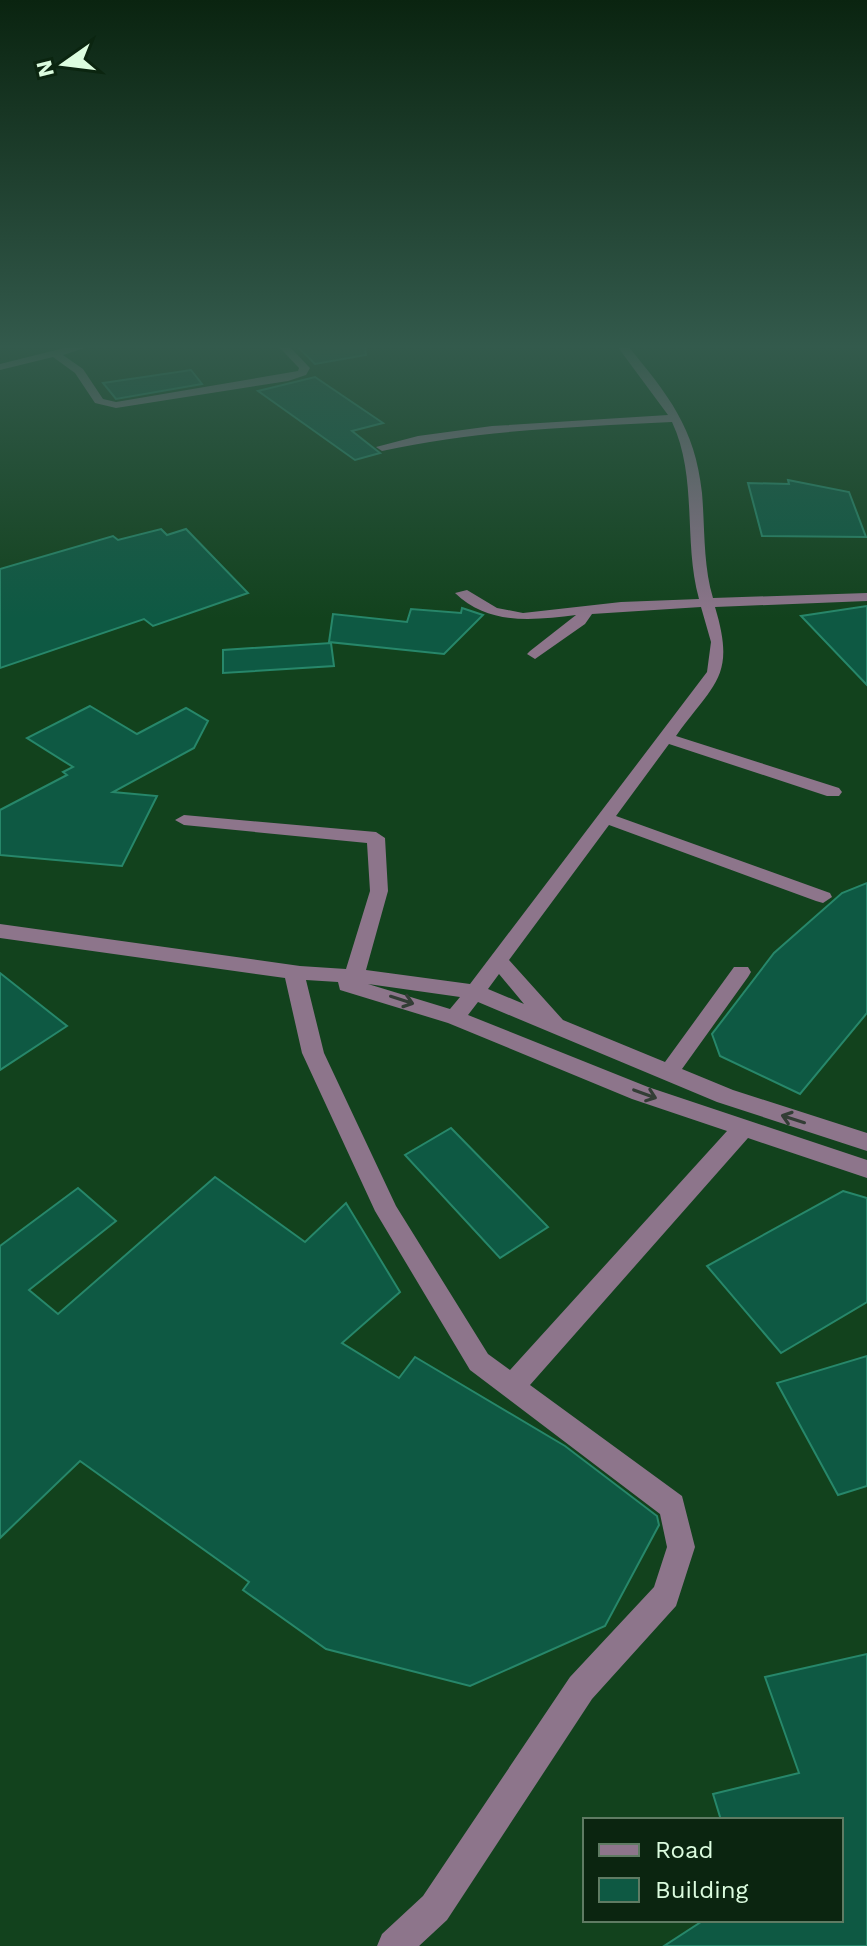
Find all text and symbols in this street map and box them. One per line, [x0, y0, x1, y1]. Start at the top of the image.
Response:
north arrow [24, 24, 104, 104]
text: N [31, 58, 59, 80]
one-way arrow [390, 994, 415, 1009]
one-way arrow [632, 1088, 657, 1102]
one-way arrow [780, 1110, 805, 1125]
legend [583, 1818, 843, 1922]
text: Road [655, 1836, 714, 1864]
text: Building [655, 1876, 748, 1904]

